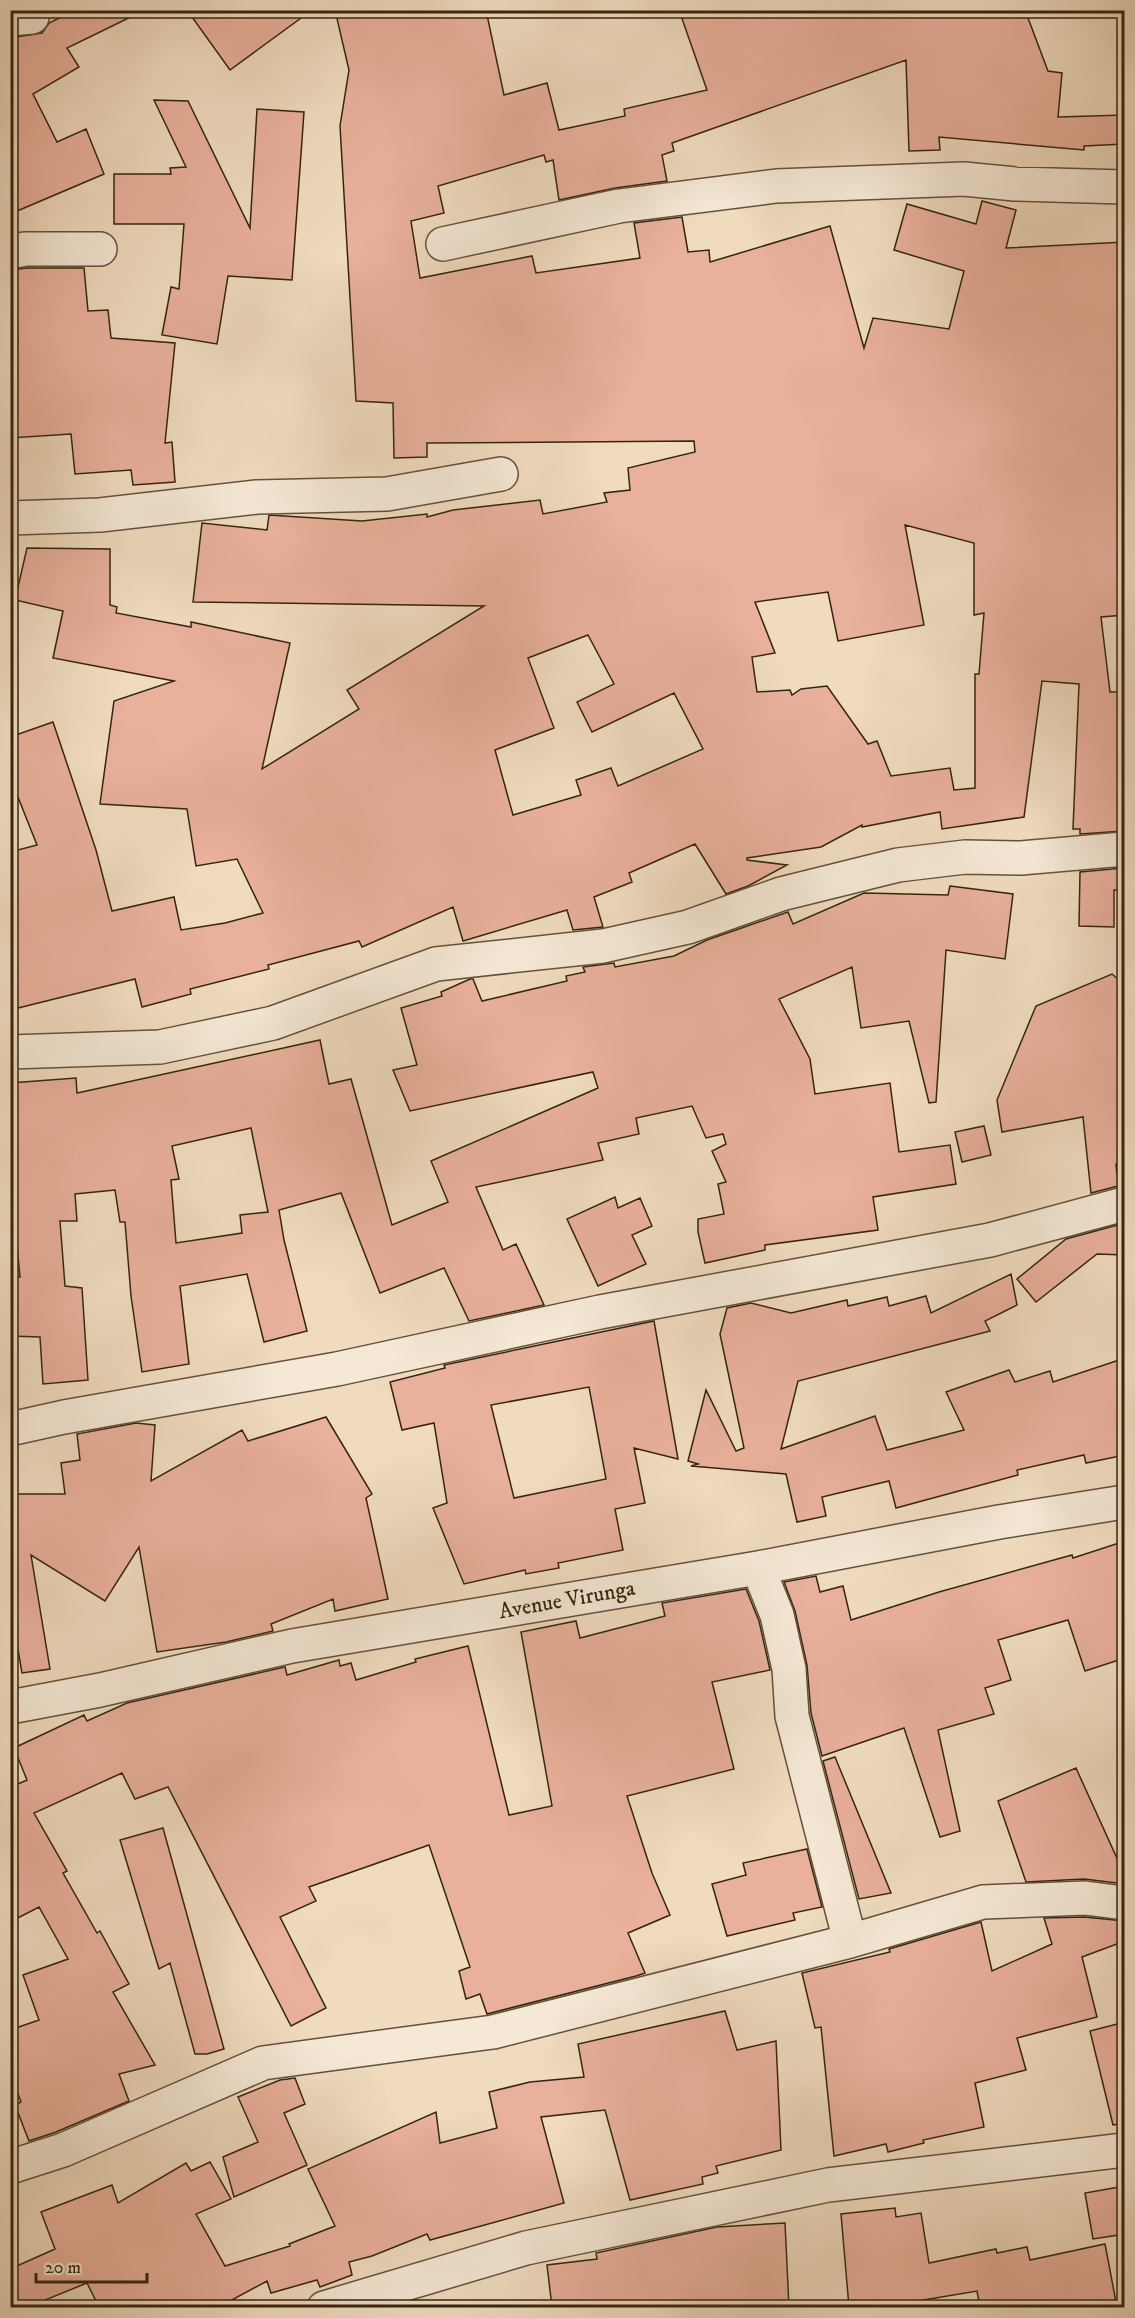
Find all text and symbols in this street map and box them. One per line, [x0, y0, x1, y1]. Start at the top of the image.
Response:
street label: Avenue Virunga [497, 1575, 638, 1625]
scale bar [36, 2246, 147, 2284]
text: 20 m [45, 2257, 81, 2279]

